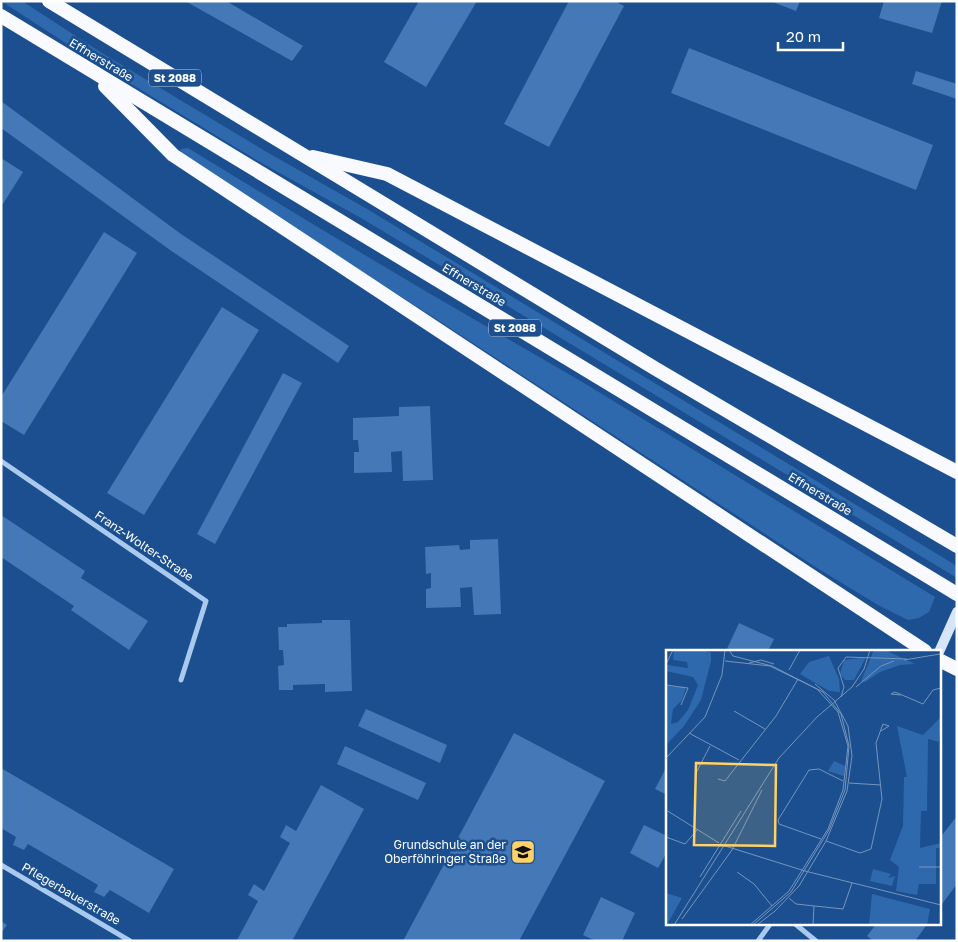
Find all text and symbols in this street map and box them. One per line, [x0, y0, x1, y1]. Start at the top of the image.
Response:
scale bar [778, 20, 843, 52]
text: 20 m [786, 27, 821, 45]
street label: Effnerstraße [67, 35, 136, 84]
road number: St 2088 [149, 70, 201, 86]
street label: Effnerstraße [440, 260, 509, 309]
road number: St 2088 [489, 319, 541, 336]
street label: Effnerstraße [786, 469, 855, 518]
street label: Franz-Wolter-Straße [92, 507, 197, 584]
inset map [666, 650, 940, 924]
place label: Grundschule an der Oberföhringer Straße [384, 837, 506, 866]
school or university icon: Grundschule an der Oberföhringer Straße [510, 839, 536, 865]
street label: Pflegerbauerstraße [19, 859, 123, 928]

